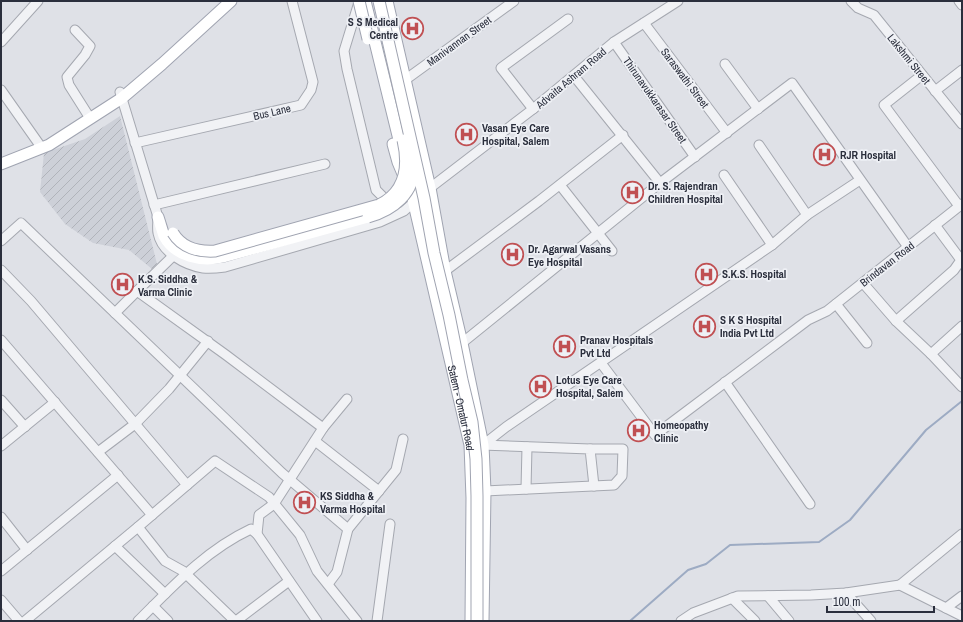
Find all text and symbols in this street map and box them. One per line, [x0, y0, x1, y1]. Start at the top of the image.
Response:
street label: Manivannan Street [424, 13, 494, 69]
place label: S S Medical Centre [348, 15, 398, 42]
hospital icon: S S Medical Centre [400, 15, 426, 41]
street label: Lakshmi Street [884, 31, 934, 87]
street label: Advaita Ashram Road [532, 44, 609, 112]
street label: Saraswathi Street [658, 45, 712, 111]
street label: Thirunavukkarasar Street [620, 54, 690, 146]
street label: Bus Lane [252, 101, 292, 123]
hospital icon: Vasan Eye Care Hospital, Salem [453, 121, 479, 147]
place label: Vasan Eye Care Hospital, Salem [482, 121, 549, 148]
hospital icon: RJR Hospital [811, 142, 837, 168]
place label: RJR Hospital [840, 148, 896, 162]
hospital icon: Dr. S. Rajendran Children Hospital [620, 179, 646, 205]
place label: Dr. S. Rajendran Children Hospital [648, 179, 723, 206]
street label: Brindavan Road [857, 238, 917, 290]
hospital icon: Dr. Agarwal Vasans Eye Hospital [500, 242, 526, 268]
place label: Dr. Agarwal Vasans Eye Hospital [528, 242, 611, 269]
hospital icon: S.K.S. Hospital [693, 261, 719, 287]
place label: S.K.S. Hospital [722, 267, 786, 281]
hospital icon: K.S. Siddha & Varma Clinic [110, 272, 136, 298]
place label: K.S. Siddha & Varma Clinic [138, 272, 198, 299]
hospital icon: S K S Hospital India Pvt Ltd [691, 313, 717, 339]
place label: S K S Hospital India Pvt Ltd [720, 313, 782, 340]
hospital icon: Pranav Hospitals Pvt Ltd [552, 333, 578, 359]
place label: Pranav Hospitals Pvt Ltd [580, 333, 653, 360]
street label: Salem - Omalur Road [445, 364, 477, 451]
hospital icon: Lotus Eye Care Hospital, Salem [527, 373, 553, 399]
place label: Lotus Eye Care Hospital, Salem [556, 373, 623, 400]
hospital icon: Homeopathy Clinic [626, 418, 652, 444]
place label: Homeopathy Clinic [654, 418, 709, 445]
hospital icon: KS Siddha & Varma Hospital [292, 489, 318, 515]
place label: KS Siddha & Varma Hospital [320, 489, 385, 516]
scale bar [827, 588, 934, 614]
text: 100 m [833, 594, 860, 610]

